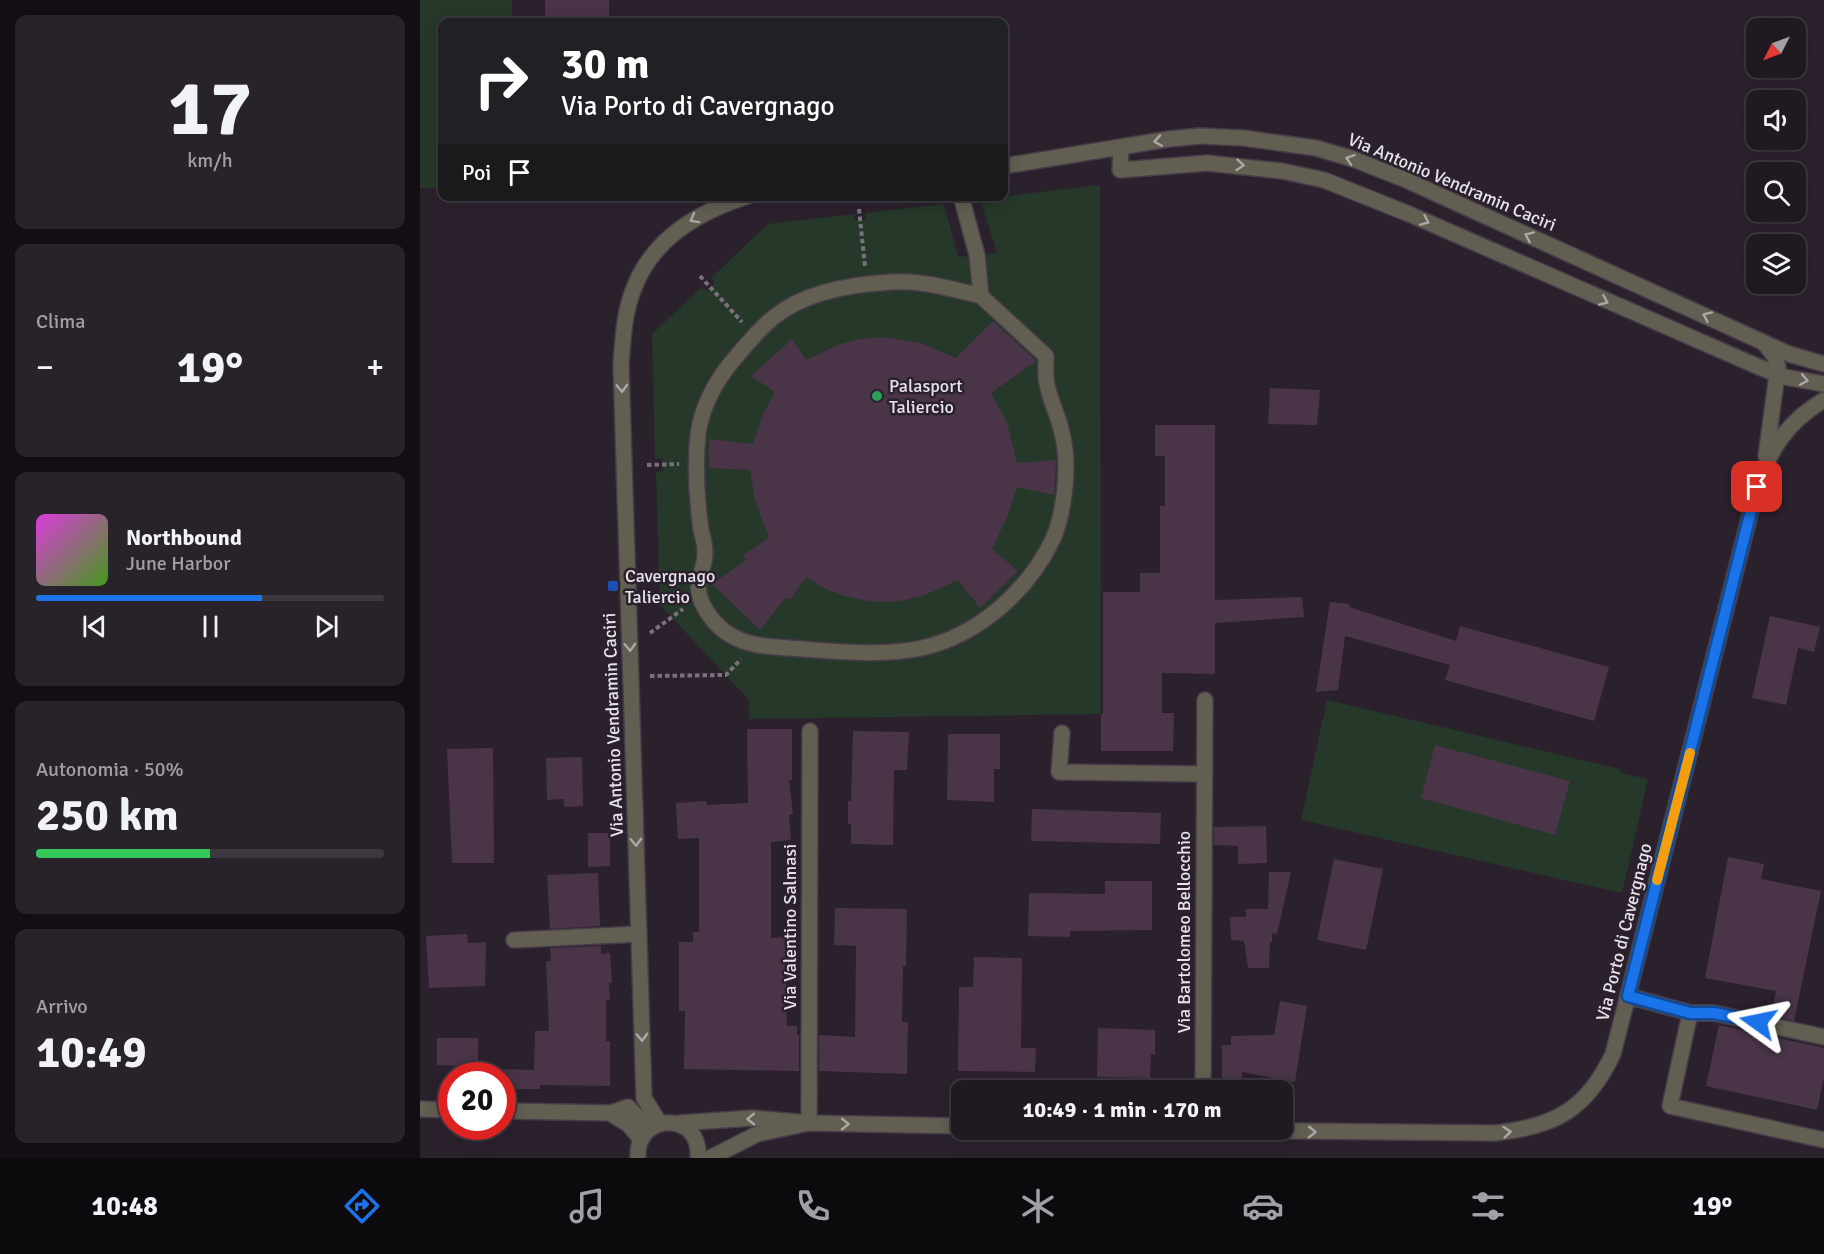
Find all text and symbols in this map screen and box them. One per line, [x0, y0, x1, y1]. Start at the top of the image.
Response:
north arrow [1746, 18, 1806, 78]
map controls [1746, 18, 1806, 294]
text: 30 m [561, 39, 650, 90]
icon: right [462, 42, 540, 120]
text: 17 [168, 61, 252, 157]
text: Via Porto di Cavergnago [561, 90, 835, 123]
button: sound [1746, 90, 1806, 150]
street label: Via Antonio Vendramin Caciri [1344, 128, 1560, 236]
one-way arrow [1153, 134, 1163, 147]
text: km/h [187, 148, 233, 173]
one-way arrow [1345, 153, 1356, 166]
icon: arrive [503, 156, 536, 189]
one-way arrow [1235, 158, 1244, 171]
text: Poi [462, 159, 491, 186]
button: search [1746, 162, 1806, 222]
one-way arrow [690, 212, 700, 223]
one-way arrow [1419, 214, 1430, 226]
one-way arrow [1525, 231, 1536, 243]
button: layers [1746, 234, 1806, 294]
one-way arrow [1597, 293, 1608, 305]
text: Clima [36, 309, 85, 334]
one-way arrow [1702, 311, 1713, 323]
text: 19° [177, 340, 243, 395]
text: − [36, 347, 54, 388]
text: + [366, 347, 384, 388]
one-way arrow [1799, 373, 1809, 386]
place label: Palasport Taliercio [889, 375, 962, 418]
one-way arrow [616, 384, 628, 393]
marker: Palasport Taliercio [870, 389, 884, 403]
pin [1731, 461, 1782, 512]
icon: arrive [1740, 470, 1773, 503]
text: Northbound [126, 524, 242, 551]
text: June Harbor [126, 551, 231, 576]
place label: Cavergnago Taliercio [625, 565, 715, 608]
marker: Cavergnago Taliercio [606, 579, 620, 593]
icon: previous [78, 610, 111, 643]
icon: pause [194, 610, 227, 643]
icon: next [310, 610, 343, 643]
street label: Via Antonio Vendramin Caciri [598, 613, 628, 837]
one-way arrow [624, 643, 637, 652]
text: Autonomia · 50% [36, 757, 184, 782]
text: 250 km [36, 788, 179, 843]
street label: Via Bartolomeo Bellocchio [1173, 831, 1195, 1033]
one-way arrow [630, 837, 643, 846]
street label: Via Porto di Cavergnago [1591, 841, 1657, 1023]
street label: Via Valentino Salmasi [779, 844, 801, 1010]
position arrow [1726, 990, 1790, 1054]
text: Arrivo [36, 994, 88, 1019]
text: 10:49 [36, 1025, 146, 1080]
one-way arrow [636, 1032, 649, 1041]
speed limit sign: 20 [438, 1062, 516, 1140]
text: 10:49 · 1 min · 170 m [1022, 1096, 1222, 1123]
one-way arrow [746, 1112, 755, 1125]
one-way arrow [841, 1117, 850, 1130]
one-way arrow [1308, 1126, 1317, 1138]
one-way arrow [1502, 1126, 1512, 1139]
icon: directions [341, 1185, 383, 1227]
icon: music [566, 1185, 608, 1227]
icon: phone [792, 1185, 834, 1227]
icon: climate [1017, 1185, 1059, 1227]
icon: car [1242, 1185, 1284, 1227]
icon: filters [1467, 1185, 1509, 1227]
text: 10:48 [92, 1190, 158, 1223]
text: 19° [1692, 1190, 1732, 1223]

